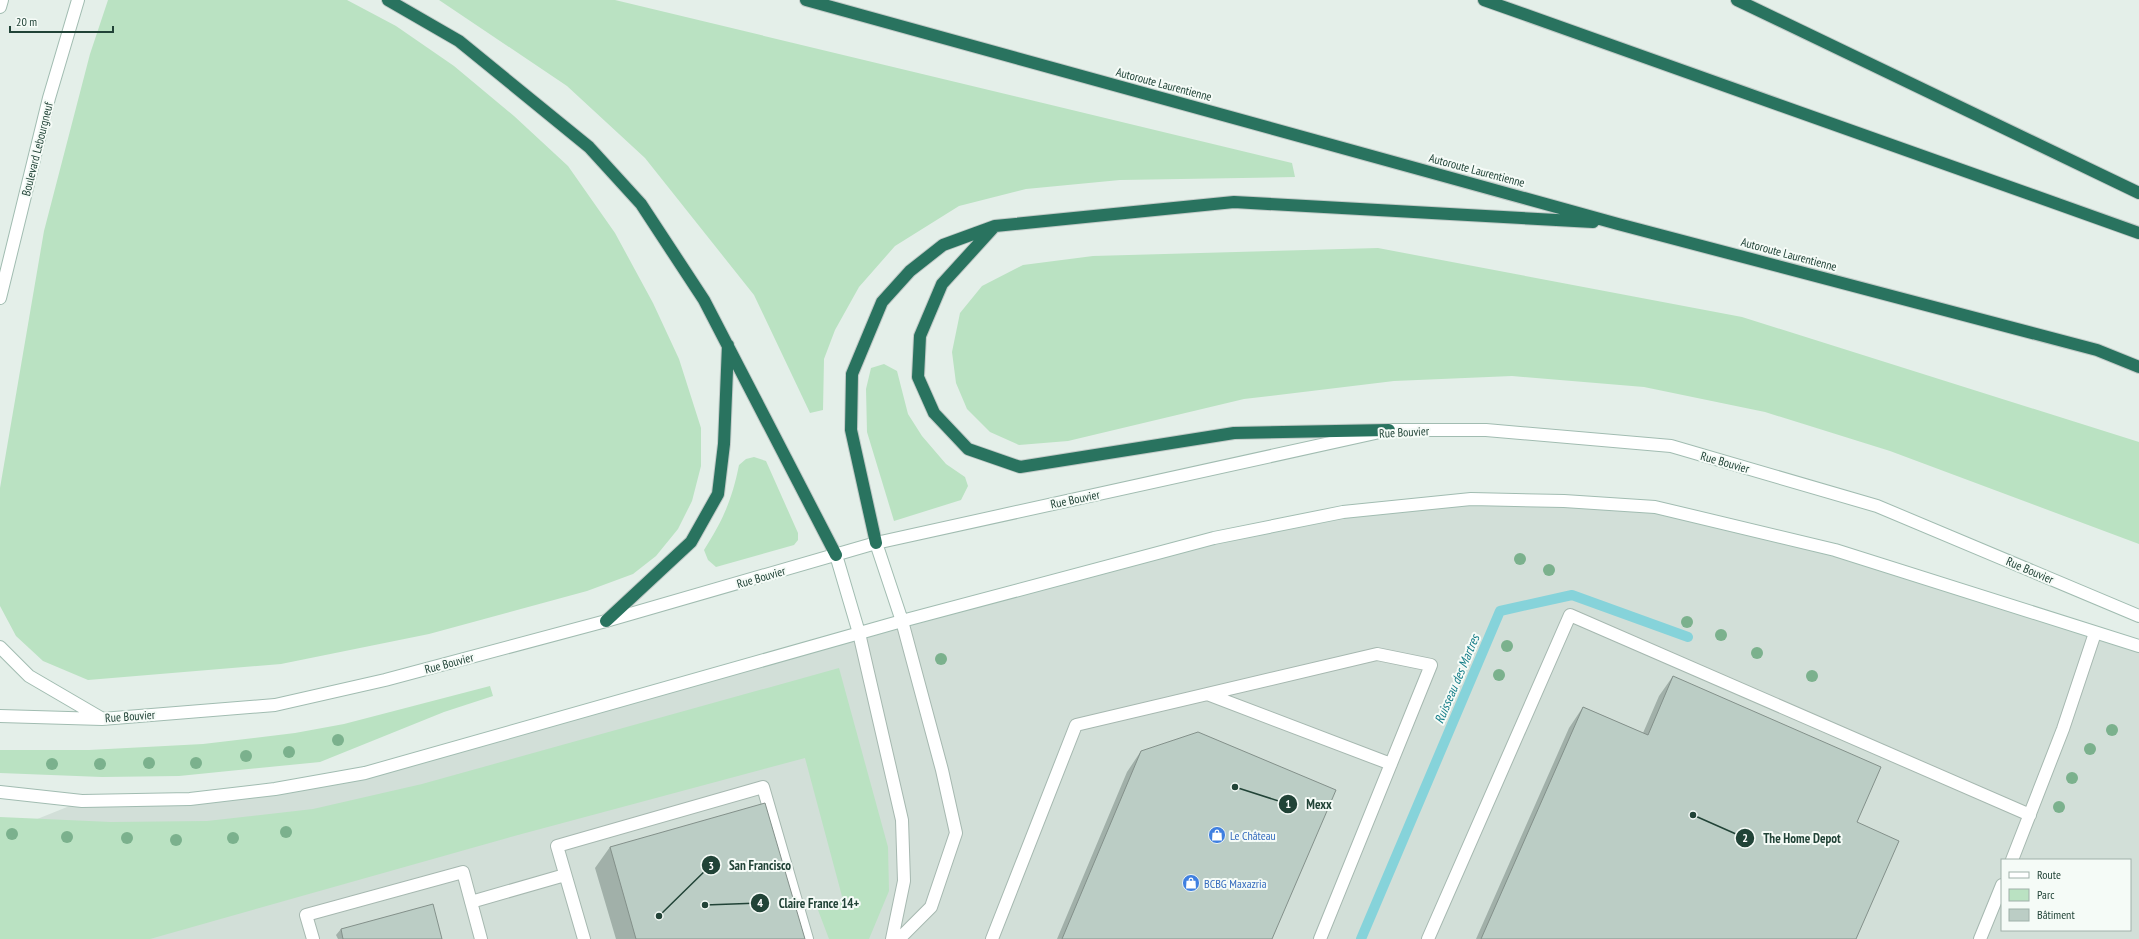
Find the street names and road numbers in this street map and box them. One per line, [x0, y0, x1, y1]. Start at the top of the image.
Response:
street label: Autoroute Laurentienne [1115, 64, 1213, 104]
street label: Boulevard Lebourgneuf [18, 100, 56, 197]
street label: Autoroute Laurentienne [1428, 150, 1526, 190]
street label: Autoroute Laurentienne [1740, 234, 1838, 274]
street label: Rue Bouvier [1379, 423, 1430, 441]
street label: Rue Bouvier [1699, 448, 1752, 476]
street label: Rue Bouvier [1049, 486, 1102, 512]
street label: Rue Bouvier [2004, 553, 2057, 587]
street label: Rue Bouvier [735, 563, 788, 591]
street label: Rue Bouvier [423, 649, 476, 677]
street label: Rue Bouvier [105, 707, 156, 725]

